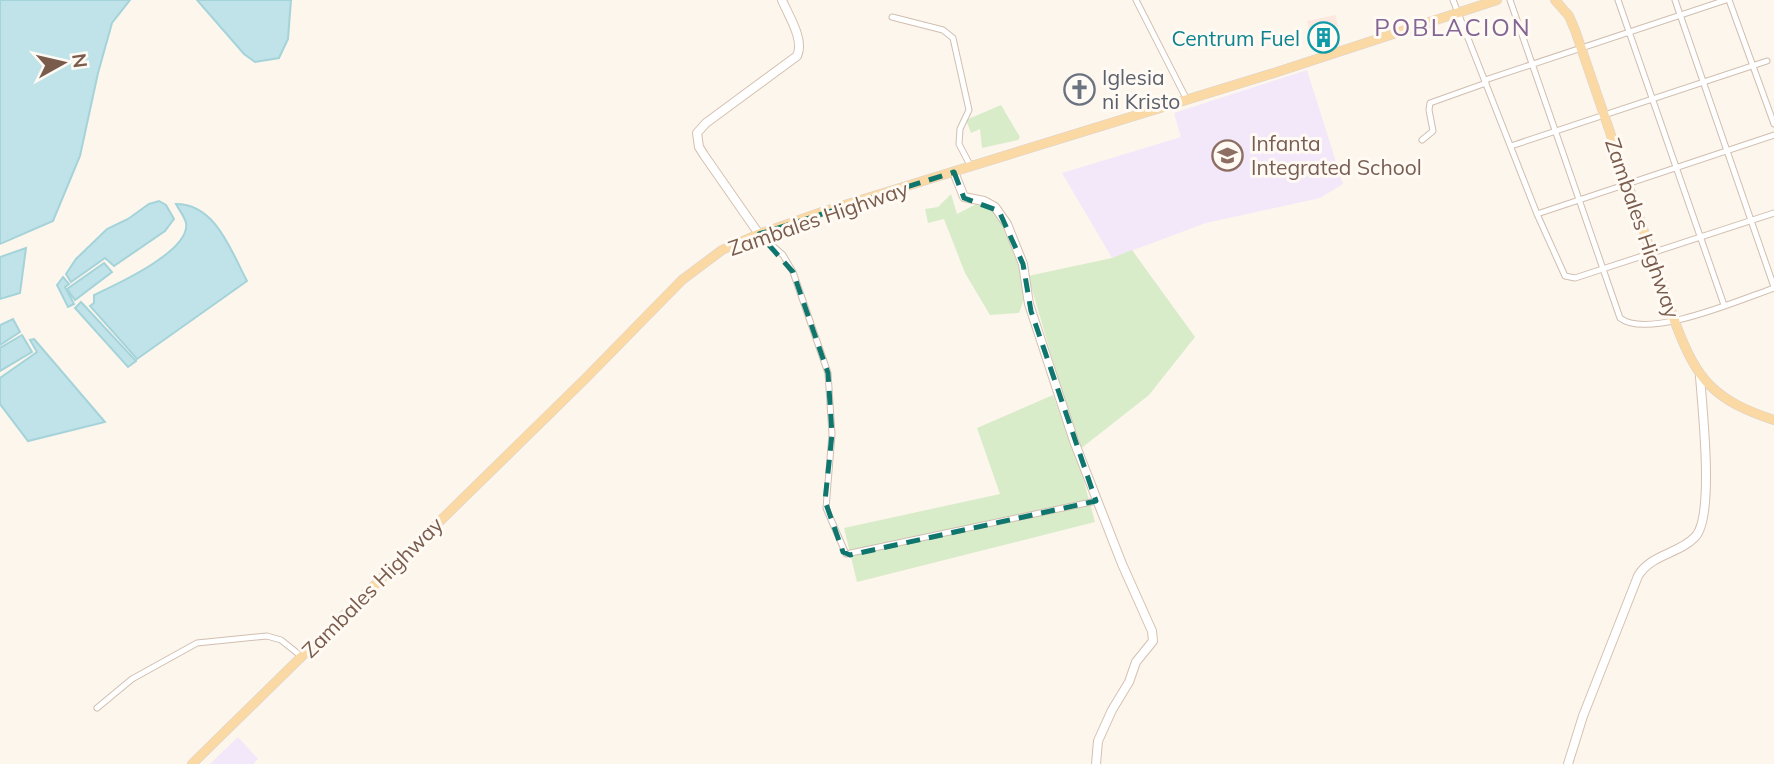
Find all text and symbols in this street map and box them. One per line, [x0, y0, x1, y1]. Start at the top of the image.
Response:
district label: POBLACION [1374, 12, 1532, 42]
building icon: Centrum Fuel [1306, 21, 1340, 55]
place label: Centrum Fuel [1172, 25, 1300, 51]
north arrow [28, 28, 98, 98]
text: N [67, 52, 93, 69]
place label: Iglesia ni Kristo [1102, 64, 1180, 114]
church icon: Iglesia ni Kristo [1062, 72, 1096, 106]
place label: Infanta Integrated School [1251, 130, 1422, 180]
street label: Zambales Highway [1600, 135, 1686, 321]
school or university icon: Infanta Integrated School [1211, 138, 1245, 172]
street label: Zambales Highway [725, 175, 911, 261]
street label: Zambales Highway [296, 511, 448, 663]

